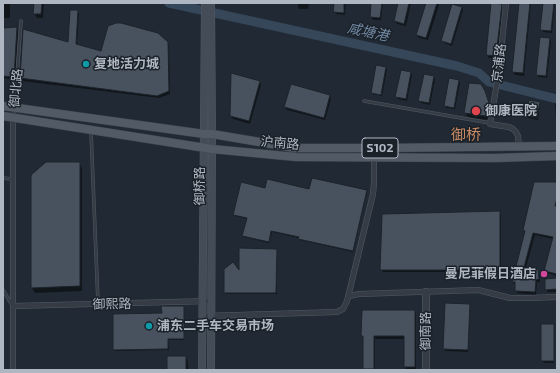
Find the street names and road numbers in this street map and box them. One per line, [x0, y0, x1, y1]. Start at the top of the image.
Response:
street label: 京浦路 [489, 43, 509, 83]
street label: 御北路 [7, 68, 25, 108]
street label: 沪南路 [260, 134, 300, 152]
road number: S102 [362, 138, 398, 158]
street label: 御桥路 [192, 167, 208, 205]
street label: 御熙路 [92, 296, 132, 312]
street label: 御南路 [418, 312, 434, 350]

